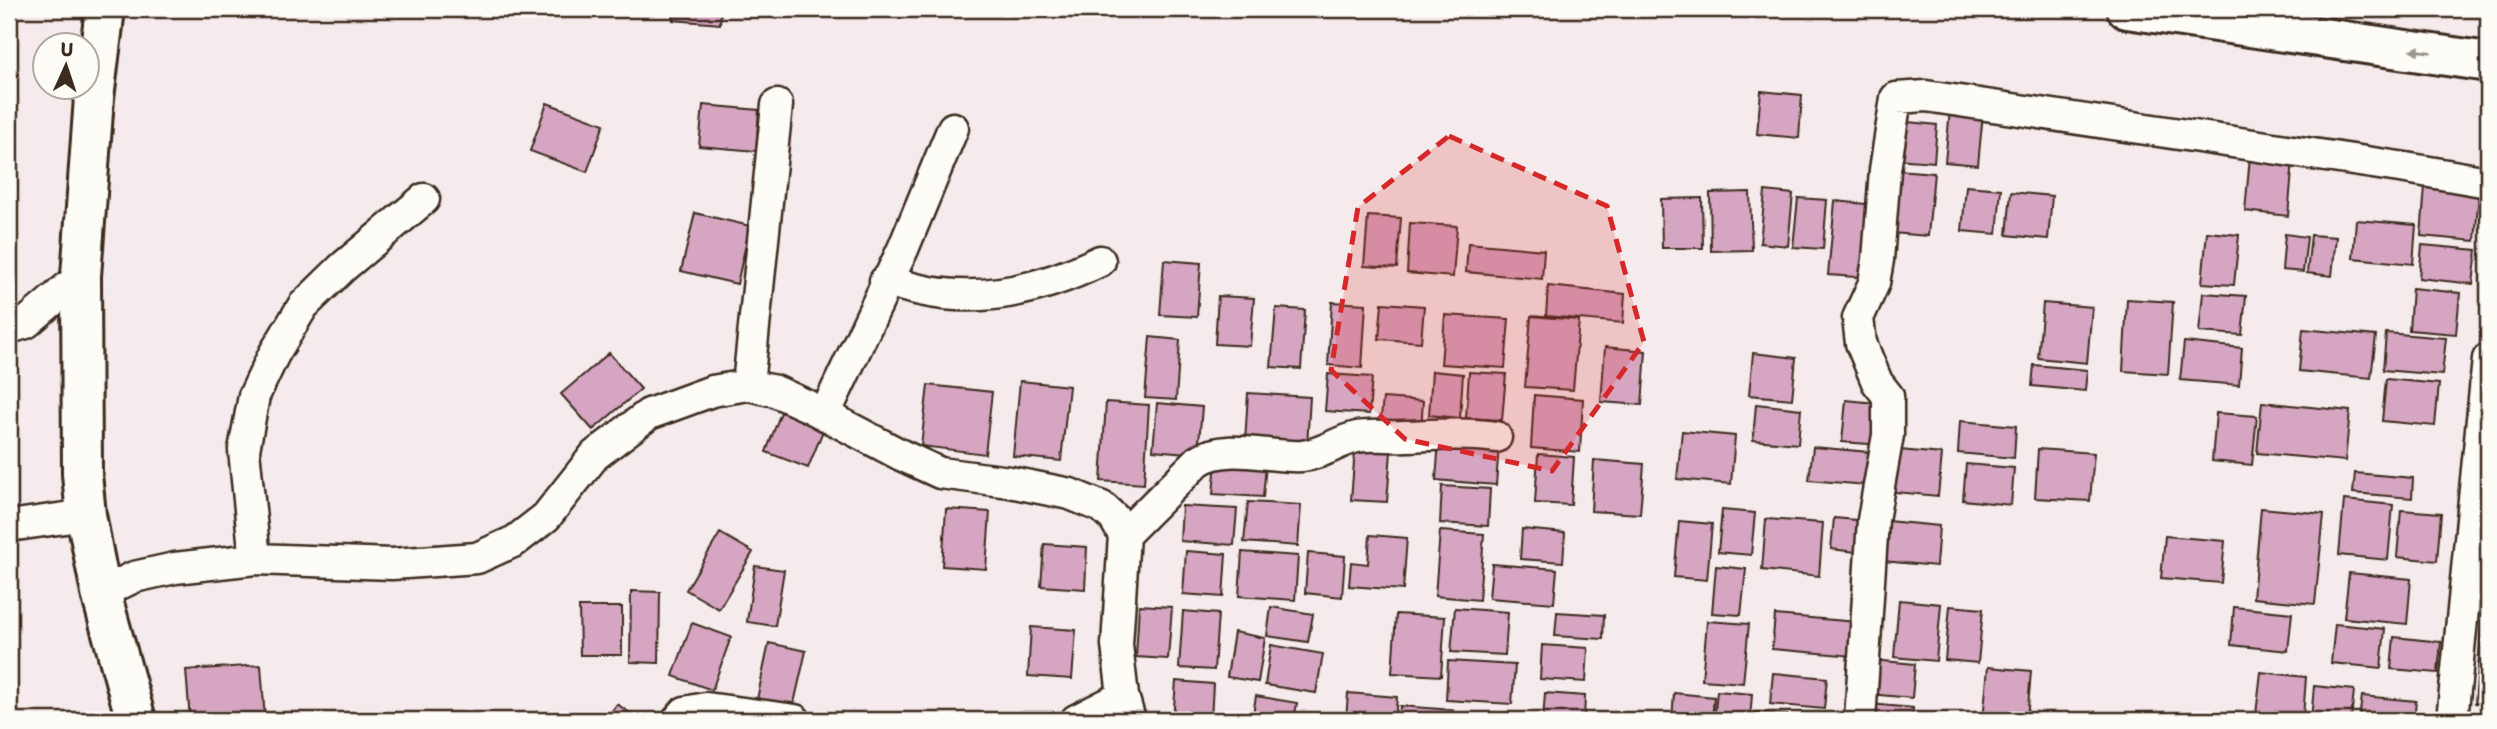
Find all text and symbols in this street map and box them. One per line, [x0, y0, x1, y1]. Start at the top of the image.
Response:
north arrow [32, 32, 102, 102]
text: U [60, 37, 74, 62]
one-way arrow [2410, 45, 2432, 56]

